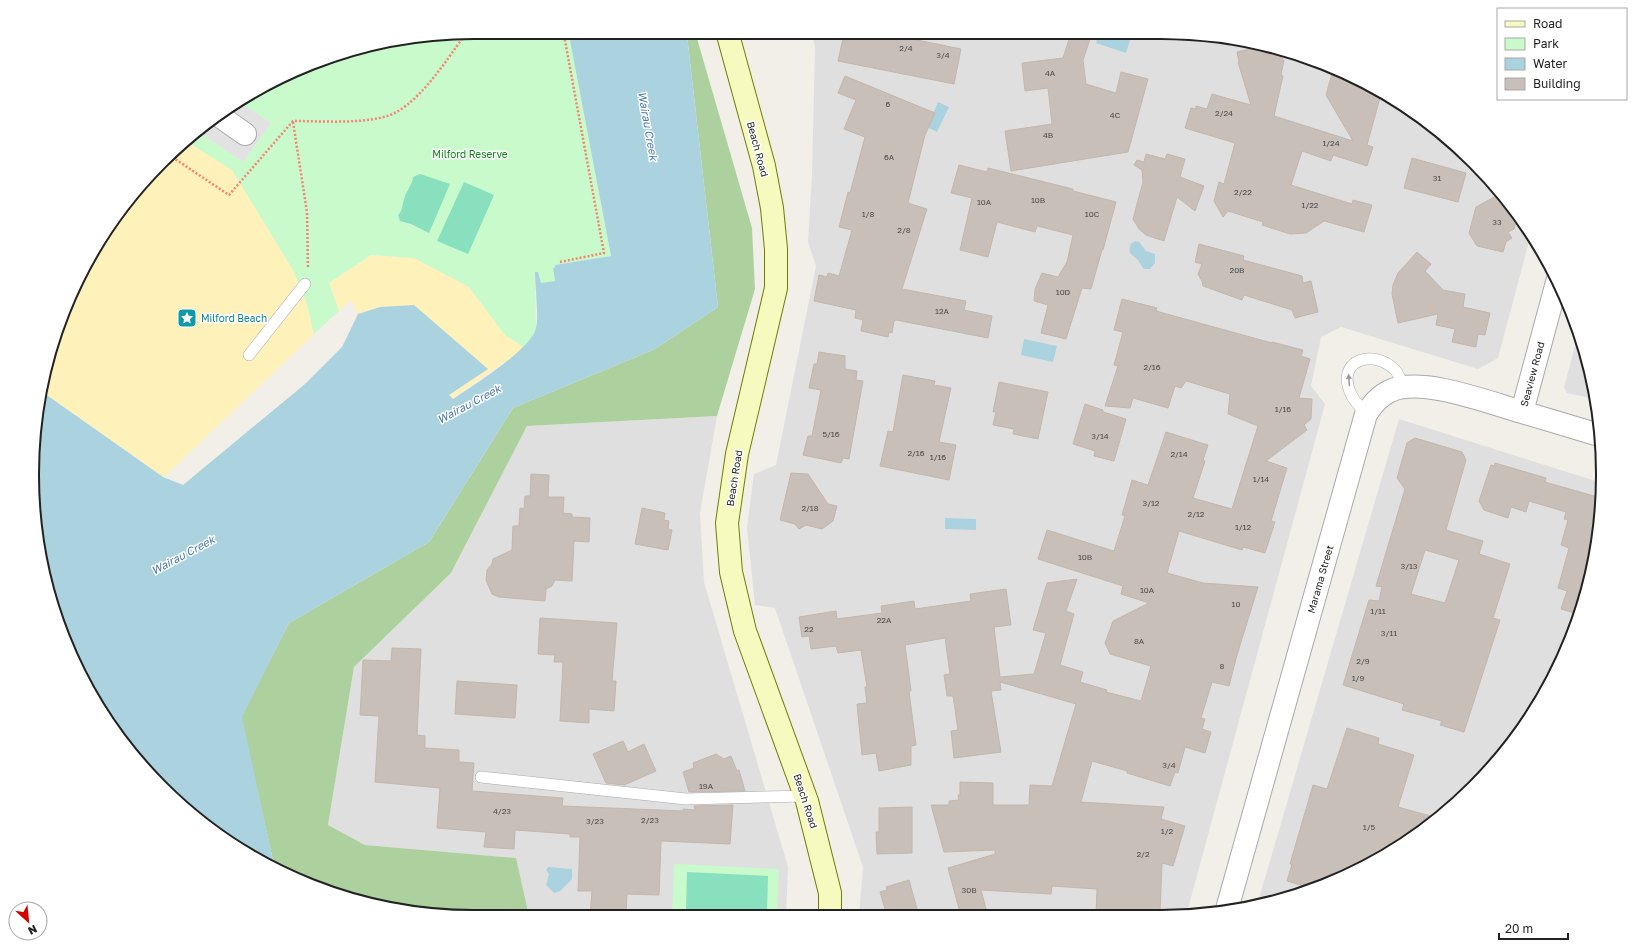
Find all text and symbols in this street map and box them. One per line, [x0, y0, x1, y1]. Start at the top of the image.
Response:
legend [1497, 8, 1627, 100]
text: Road [1533, 16, 1562, 31]
text: Park [1533, 36, 1559, 51]
house number: 2/4 [899, 43, 913, 53]
house number: 3/4 [936, 50, 950, 60]
text: Water [1533, 56, 1567, 71]
house number: 4A [1045, 68, 1056, 78]
text: Building [1533, 76, 1581, 91]
water label: Wairau Creek [636, 90, 661, 163]
house number: 6 [886, 99, 891, 109]
house number: 2/24 [1215, 108, 1233, 118]
house number: 4C [1110, 110, 1121, 120]
street label: Beach Road [745, 120, 771, 178]
house number: 4B [1043, 130, 1053, 140]
house number: 1/24 [1322, 138, 1340, 148]
park label: Milford Reserve [432, 148, 508, 160]
house number: 6A [884, 152, 895, 162]
house number: 31 [1433, 173, 1441, 183]
house number: 2/22 [1234, 187, 1252, 197]
house number: 10B [1031, 195, 1045, 205]
house number: 10A [977, 197, 992, 207]
house number: 1/22 [1302, 200, 1319, 210]
house number: 1/8 [862, 209, 874, 219]
house number: 10C [1085, 209, 1100, 219]
house number: 33 [1492, 217, 1502, 227]
house number: 2/8 [897, 225, 911, 235]
house number: 20B [1230, 265, 1244, 275]
house number: 10D [1056, 287, 1071, 297]
house number: 12A [935, 306, 950, 316]
place icon: Milford Beach [176, 307, 198, 329]
place label: Milford Beach [201, 312, 267, 324]
street label: Seaview Road [1518, 340, 1546, 408]
house number: 2/16 [1143, 362, 1161, 372]
one-way arrow [1345, 374, 1352, 387]
water label: Wairau Creek [435, 381, 504, 426]
house number: 1/16 [1275, 404, 1291, 414]
house number: 5/16 [822, 429, 840, 439]
house number: 3/14 [1091, 431, 1109, 441]
house number: 2/16 [907, 448, 925, 458]
street label: Beach Road [724, 449, 744, 507]
house number: 2/14 [1170, 449, 1188, 459]
house number: 1/16 [930, 452, 946, 462]
house number: 1/14 [1253, 474, 1269, 484]
house number: 3/12 [1142, 498, 1160, 508]
house number: 2/18 [801, 503, 819, 513]
house number: 2/12 [1188, 509, 1205, 519]
house number: 1/12 [1235, 522, 1251, 532]
water label: Wairau Creek [149, 532, 218, 577]
street label: Marama Street [1305, 544, 1335, 614]
house number: 10B [1078, 552, 1092, 562]
house number: 3/13 [1400, 561, 1418, 571]
house number: 10A [1140, 585, 1155, 595]
house number: 10 [1232, 599, 1240, 609]
house number: 1/11 [1370, 606, 1386, 616]
house number: 22A [877, 615, 892, 625]
house number: 22 [804, 624, 814, 634]
house number: 3/11 [1381, 628, 1397, 638]
house number: 8A [1134, 636, 1145, 646]
house number: 2/9 [1356, 656, 1370, 666]
house number: 8 [1220, 661, 1225, 671]
house number: 1/9 [1352, 673, 1364, 683]
house number: 3/4 [1162, 760, 1176, 770]
street label: Beach Road [792, 772, 820, 830]
house number: 19A [699, 781, 714, 791]
house number: 4/23 [493, 806, 511, 816]
house number: 2/23 [641, 815, 659, 825]
house number: 3/23 [586, 816, 604, 826]
house number: 1/5 [1363, 822, 1376, 832]
house number: 1/2 [1161, 826, 1174, 836]
house number: 2/2 [1136, 849, 1150, 859]
house number: 30B [962, 885, 977, 895]
north arrow [8, 901, 48, 941]
scale bar [1499, 915, 1568, 941]
text: 20 m [1505, 921, 1533, 936]
text: N [26, 923, 39, 938]

